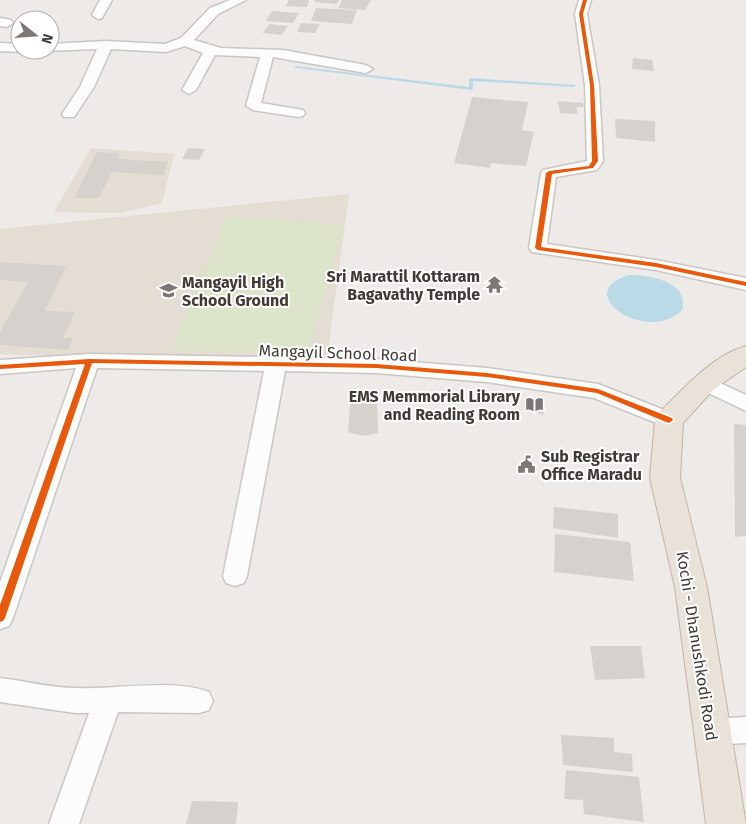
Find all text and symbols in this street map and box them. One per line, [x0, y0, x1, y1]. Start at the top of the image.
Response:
north arrow [10, 10, 60, 60]
text: N [37, 32, 56, 46]
place label: Sri Marattil Kottaram Bagavathy Temple [326, 267, 480, 304]
place label: Mangayil High School Ground [182, 273, 289, 310]
temple icon: Sri Marattil Kottaram Bagavathy Temple [484, 275, 504, 295]
school or university icon: Mangayil High School Ground [158, 281, 178, 301]
street label: Mangayil School Road [258, 341, 418, 365]
place label: EMS Memmorial Library and Reading Room [349, 387, 521, 424]
library icon: EMS Memmorial Library and Reading Room [524, 395, 544, 415]
place label: Sub Registrar Office Maradu [541, 447, 642, 484]
public building icon: Sub Registrar Office Maradu [517, 455, 537, 475]
street label: Kochi - Dhanushkodi Road [673, 550, 721, 742]

